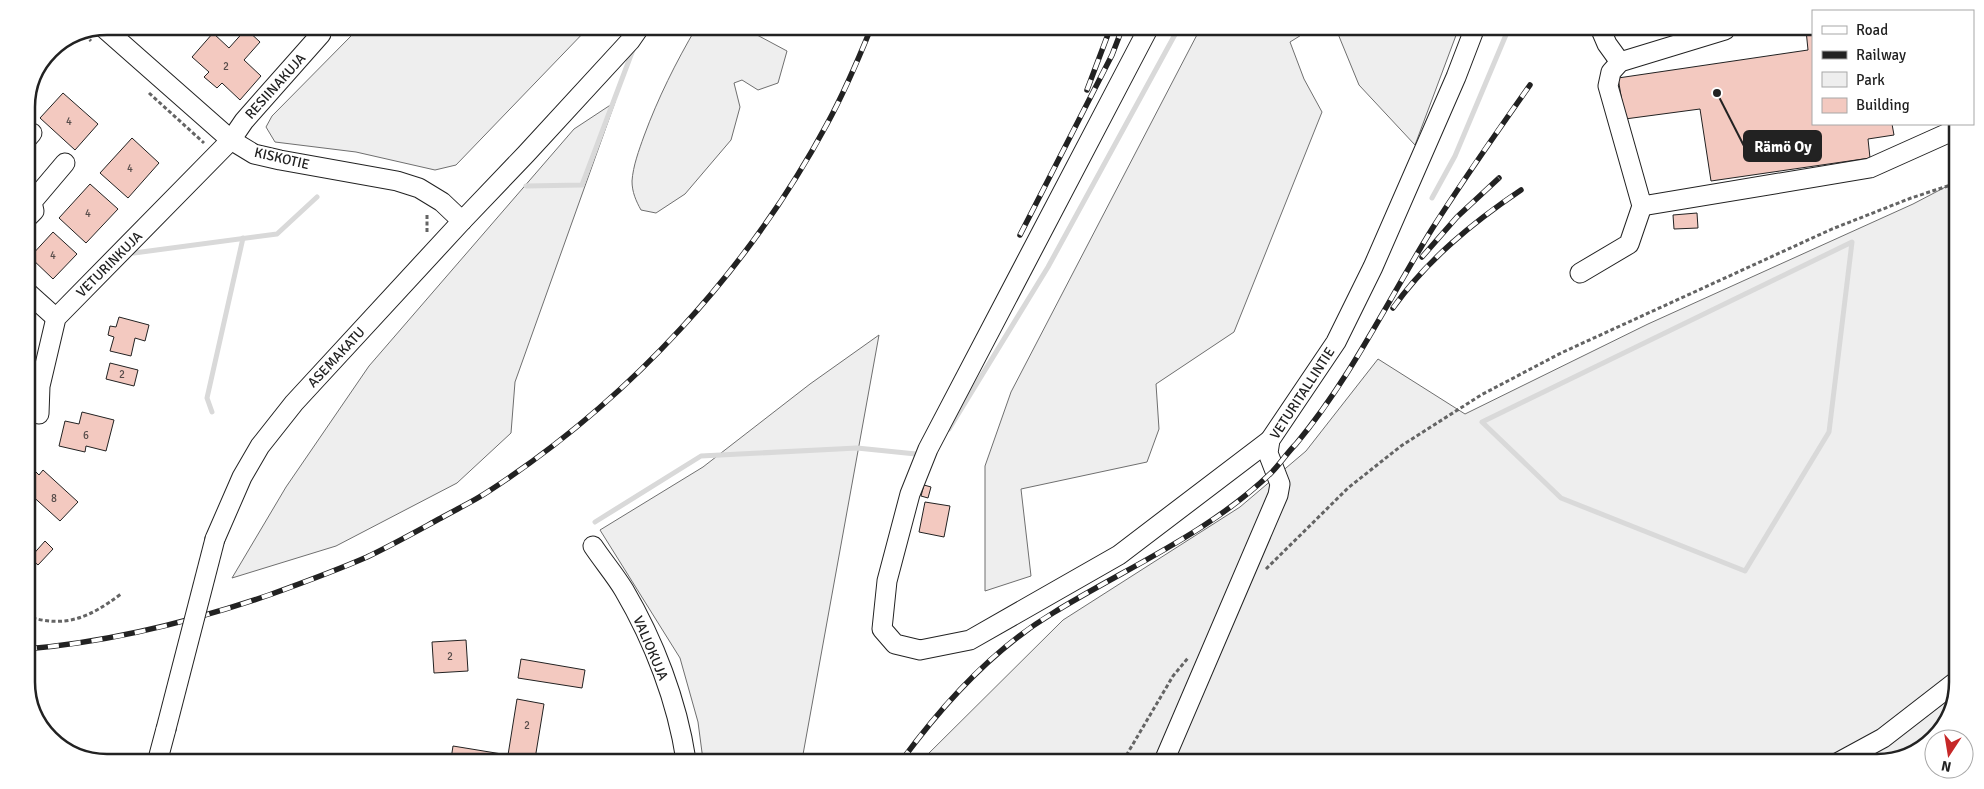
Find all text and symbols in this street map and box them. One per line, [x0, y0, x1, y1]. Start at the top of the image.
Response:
legend [1812, 10, 1974, 125]
text: Road [1856, 21, 1888, 39]
text: Railway [1856, 46, 1906, 64]
street label: RESIINAKUJA [242, 50, 310, 123]
house number: 2 [223, 60, 229, 73]
text: Park [1856, 71, 1885, 89]
text: Building [1856, 96, 1910, 114]
house number: 4 [66, 115, 72, 128]
callout: Rämö Oy [1744, 131, 1821, 161]
text: Rämö Oy [1754, 138, 1812, 156]
street label: KISKOTIE [253, 144, 311, 173]
house number: 4 [127, 162, 133, 175]
house number: 4 [85, 207, 91, 220]
street label: VETURINKUJA [73, 228, 146, 301]
house number: 4 [50, 249, 56, 262]
street label: ASEMAKATU [304, 324, 369, 391]
street label: VETURITALLINTIE [1266, 344, 1339, 442]
house number: 2 [119, 368, 125, 381]
house number: 6 [83, 429, 89, 442]
house number: 8 [51, 492, 57, 505]
street label: VALIOKUJA [629, 613, 672, 683]
house number: 2 [447, 650, 453, 663]
house number: 2 [524, 719, 530, 732]
north arrow [1924, 729, 1974, 779]
text: N [1940, 757, 1953, 776]

